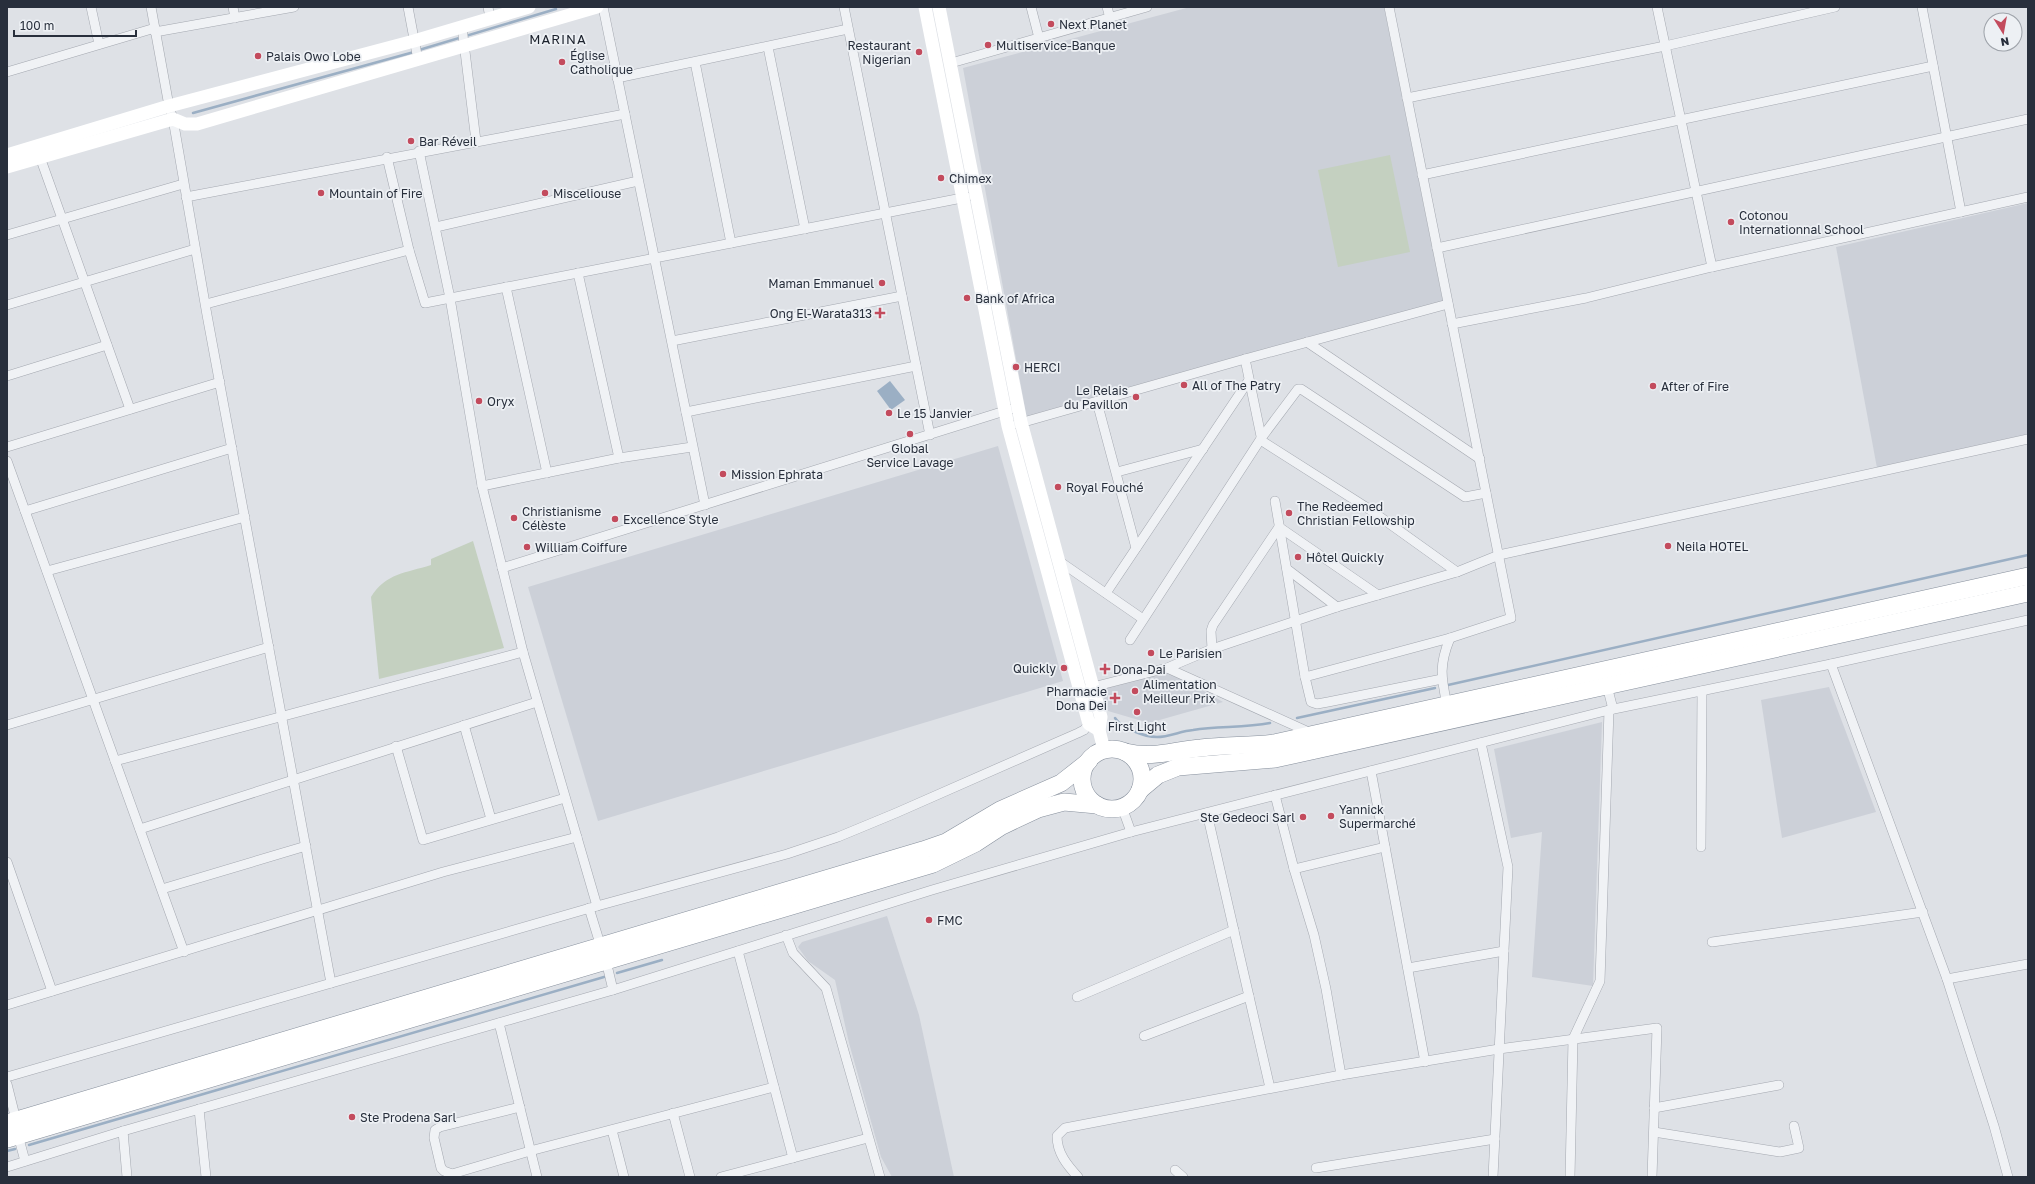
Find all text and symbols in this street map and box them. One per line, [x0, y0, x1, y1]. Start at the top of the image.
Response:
scale bar [14, 12, 136, 38]
north arrow [1983, 12, 2023, 52]
place label: Next Planet [1059, 17, 1127, 32]
text: 100 m [20, 18, 54, 33]
marker: Next Planet [1046, 19, 1056, 29]
district label: MARINA [529, 31, 587, 47]
text: N [2000, 35, 2010, 49]
place label: Restaurant Nigerian [847, 38, 911, 67]
place label: Multiservice-Banque [996, 38, 1115, 53]
marker: Multiservice-Banque [983, 40, 993, 50]
marker: Restaurant Nigerian [914, 47, 924, 57]
place label: Église Catholique [570, 48, 633, 77]
place label: Palais Owo Lobe [266, 49, 361, 64]
marker: Palais Owo Lobe [253, 51, 263, 61]
marker: Église Catholique [557, 57, 567, 67]
place label: Bar Réveil [419, 134, 477, 149]
marker: Bar Réveil [406, 136, 416, 146]
place label: Chimex [949, 171, 992, 186]
marker: Chimex [936, 173, 946, 183]
place label: Mountain of Fire [329, 186, 423, 201]
place label: Misceliouse [553, 186, 621, 201]
marker: Mountain of Fire [316, 188, 326, 198]
marker: Misceliouse [540, 188, 550, 198]
place label: Cotonou Internationnal School [1739, 208, 1864, 237]
marker: Cotonou Internationnal School [1726, 217, 1736, 227]
place label: Maman Emmanuel [768, 276, 874, 291]
marker: Maman Emmanuel [877, 278, 887, 288]
place label: Bank of Africa [975, 291, 1055, 306]
marker: Bank of Africa [962, 293, 972, 303]
place label: Ong El-Warata313 [770, 306, 872, 321]
marker: Ong El-Warata313 [875, 308, 885, 318]
place label: HERCI [1024, 360, 1061, 375]
marker: HERCI [1011, 362, 1021, 372]
place label: All of The Patry [1192, 378, 1281, 393]
place label: After of Fire [1661, 379, 1729, 394]
marker: All of The Patry [1179, 380, 1189, 390]
marker: After of Fire [1648, 381, 1658, 391]
place label: Le Relais du Pavillon [1064, 383, 1128, 412]
marker: Le Relais du Pavillon [1131, 392, 1141, 402]
place label: Oryx [487, 394, 515, 409]
marker: Oryx [474, 396, 484, 406]
place label: Le 15 Janvier [897, 406, 972, 421]
marker: Le 15 Janvier [884, 408, 894, 418]
marker: Global Service Lavage [905, 429, 915, 439]
place label: Global Service Lavage [866, 441, 954, 470]
place label: Mission Ephrata [731, 467, 823, 482]
marker: Mission Ephrata [718, 469, 728, 479]
place label: Royal Fouché [1066, 480, 1143, 495]
marker: Royal Fouché [1053, 482, 1063, 492]
place label: The Redeemed Christian Fellowship [1297, 499, 1415, 528]
place label: Christianisme Célèste [522, 504, 601, 533]
marker: The Redeemed Christian Fellowship [1284, 508, 1294, 518]
place label: Excellence Style [623, 512, 719, 527]
marker: Christianisme Célèste [509, 513, 519, 523]
marker: Excellence Style [610, 514, 620, 524]
place label: Neila HOTEL [1676, 539, 1748, 554]
place label: William Coiffure [535, 540, 627, 555]
marker: Neila HOTEL [1663, 541, 1673, 551]
marker: William Coiffure [522, 542, 532, 552]
place label: Hôtel Quickly [1306, 550, 1384, 565]
marker: Hôtel Quickly [1293, 552, 1303, 562]
place label: Le Parisien [1159, 646, 1222, 661]
marker: Le Parisien [1146, 648, 1156, 658]
place label: Quickly [1013, 661, 1056, 676]
place label: Dona-Dai [1113, 662, 1166, 677]
marker: Quickly [1059, 663, 1069, 673]
marker: Dona-Dai [1100, 664, 1110, 674]
place label: Alimentation Meilleur Prix [1143, 677, 1217, 706]
place label: Pharmacie Dona Dei [1046, 684, 1107, 713]
marker: Alimentation Meilleur Prix [1130, 686, 1140, 696]
marker: Pharmacie Dona Dei [1110, 693, 1120, 703]
marker: First Light [1132, 707, 1142, 717]
place label: First Light [1108, 719, 1167, 734]
place label: Yannick Supermarché [1339, 802, 1416, 831]
place label: Ste Gedeoci Sarl [1200, 810, 1295, 825]
marker: Yannick Supermarché [1326, 811, 1336, 821]
marker: Ste Gedeoci Sarl [1298, 812, 1308, 822]
place label: FMC [937, 913, 963, 928]
marker: FMC [924, 915, 934, 925]
place label: Ste Prodena Sarl [360, 1110, 456, 1125]
marker: Ste Prodena Sarl [347, 1112, 357, 1122]

